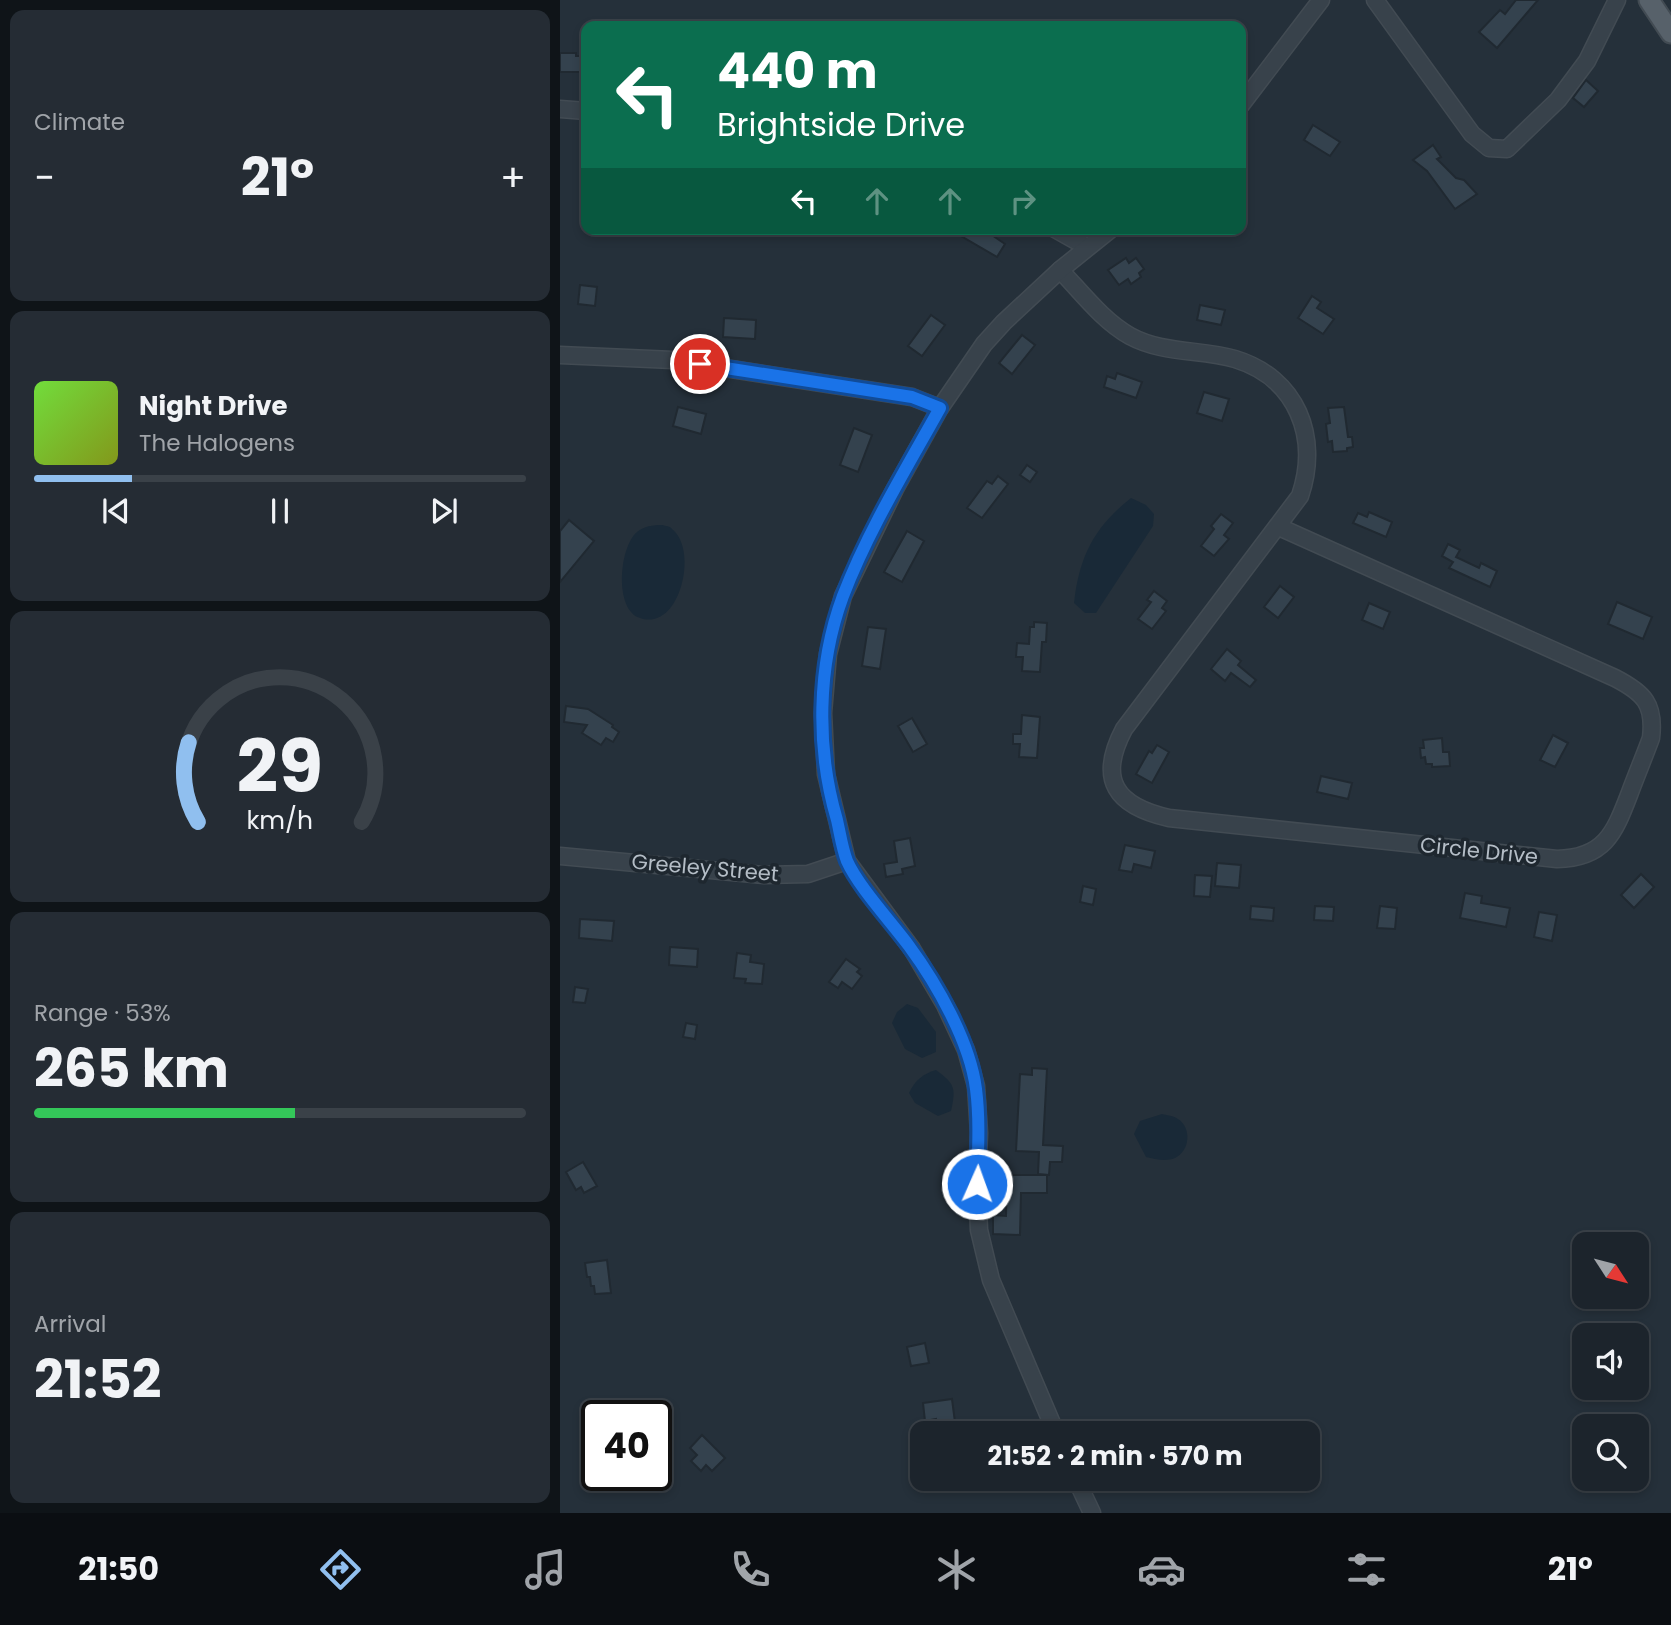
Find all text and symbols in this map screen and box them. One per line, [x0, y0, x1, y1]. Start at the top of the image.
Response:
text: 440 m [717, 37, 878, 105]
icon: left [602, 49, 693, 140]
text: Brightside Drive [717, 102, 965, 147]
text: Climate [34, 106, 125, 138]
text: 21° [241, 141, 314, 214]
text: − [34, 151, 55, 204]
text: + [500, 151, 526, 204]
icon: left [785, 182, 823, 220]
icon: ahead [858, 182, 896, 220]
icon: ahead [931, 182, 969, 220]
icon: right [1004, 182, 1042, 220]
pin [670, 334, 730, 394]
icon: arrive [681, 345, 719, 383]
text: Night Drive [139, 388, 287, 424]
text: The Halogens [139, 427, 295, 459]
icon: previous [97, 492, 135, 530]
icon: pause [261, 492, 299, 530]
icon: next [425, 492, 463, 530]
text: 29 [237, 717, 323, 818]
text: km/h [247, 803, 313, 838]
street label: Circle Drive [1419, 830, 1539, 871]
street label: Greeley Street [630, 847, 780, 888]
text: Range · 53% [34, 997, 171, 1029]
text: 265 km [34, 1032, 229, 1105]
position arrow [940, 1147, 1014, 1221]
north arrow [1572, 1232, 1648, 1309]
map controls [1572, 1232, 1649, 1491]
text: Arrival [34, 1308, 106, 1340]
button: sound [1572, 1323, 1649, 1400]
text: 21:52 [34, 1343, 162, 1416]
speed limit sign: 40 [581, 1400, 672, 1491]
button: search [1572, 1414, 1649, 1491]
text: 21:52 · 2 min · 570 m [987, 1438, 1243, 1474]
icon: directions [316, 1545, 365, 1594]
icon: music [521, 1545, 570, 1594]
icon: phone [726, 1545, 775, 1594]
icon: climate [932, 1545, 981, 1594]
icon: car [1137, 1545, 1186, 1594]
icon: filters [1342, 1545, 1391, 1594]
text: 21:50 [78, 1546, 159, 1591]
text: 21° [1548, 1546, 1593, 1591]

